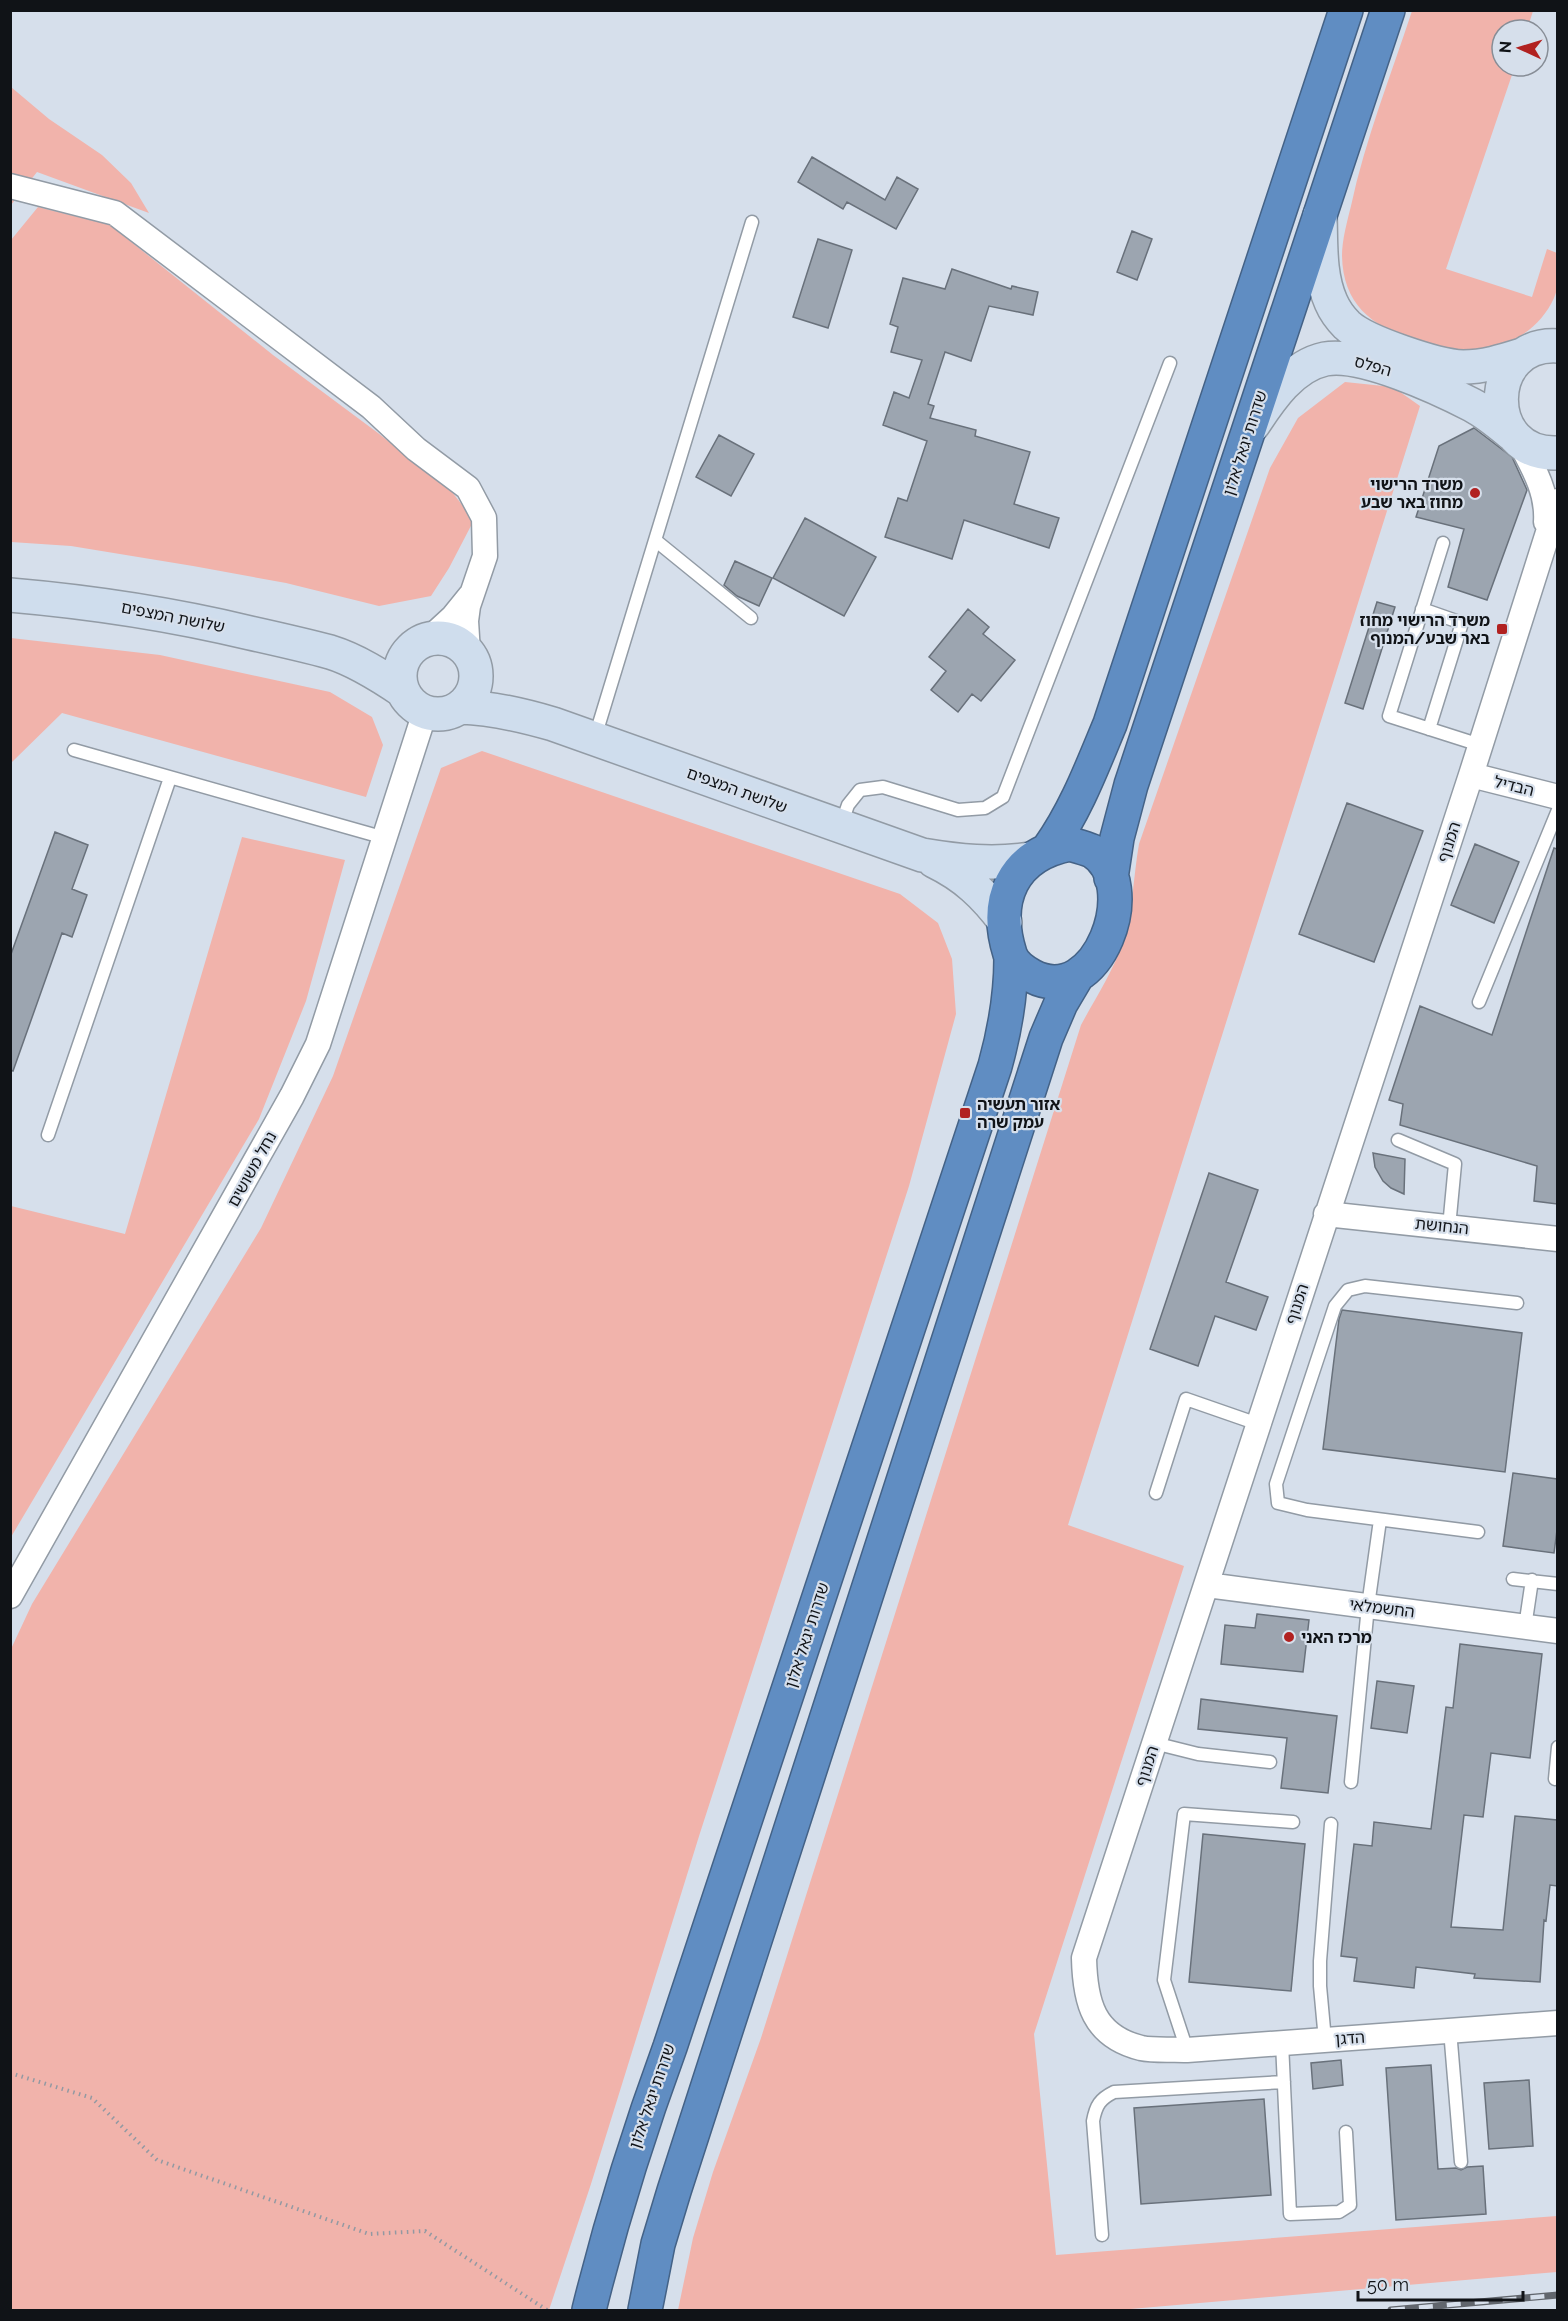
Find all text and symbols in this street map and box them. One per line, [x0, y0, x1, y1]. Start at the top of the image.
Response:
north arrow [1490, 18, 1550, 78]
text: N [1496, 40, 1515, 54]
street label: הפלס [1352, 352, 1394, 380]
street label: שדרות יגאל אלון [1219, 388, 1271, 498]
place label: משרד הרישוי מחוז באר שבע [1361, 475, 1463, 512]
marker: משרד הרישוי מחוז באר שבע [1468, 486, 1482, 500]
street label: שלושת המצפים [119, 598, 227, 636]
place label: משרד הרישוי מחוז באר שבע/המנוף [1360, 611, 1490, 648]
marker: משרד הרישוי מחוז באר שבע/המנוף [1495, 622, 1509, 636]
street label: שלושת המצפים [684, 763, 790, 817]
street label: הבדיל [1492, 772, 1536, 800]
street label: המנוף [1434, 819, 1464, 865]
place label: אזור תעשיה עמק שרה [977, 1095, 1061, 1132]
marker: אזור תעשיה עמק שרה [958, 1106, 972, 1120]
street label: נחל משושים [224, 1128, 280, 1210]
street label: הנחושת [1414, 1214, 1470, 1238]
street label: המנוף [1282, 1281, 1312, 1327]
street label: שדרות יגאל אלון [781, 1580, 833, 1690]
street label: החשמלאי [1348, 1595, 1416, 1621]
place label: מרכז האני [1301, 1628, 1372, 1647]
marker: מרכז האני [1282, 1630, 1296, 1644]
street label: המנוף [1132, 1743, 1162, 1789]
street label: הדגן [1334, 2027, 1366, 2049]
street label: שדרות יגאל אלון [625, 2041, 679, 2151]
scale bar [1358, 2264, 1523, 2302]
text: 50 m [1367, 2274, 1409, 2295]

